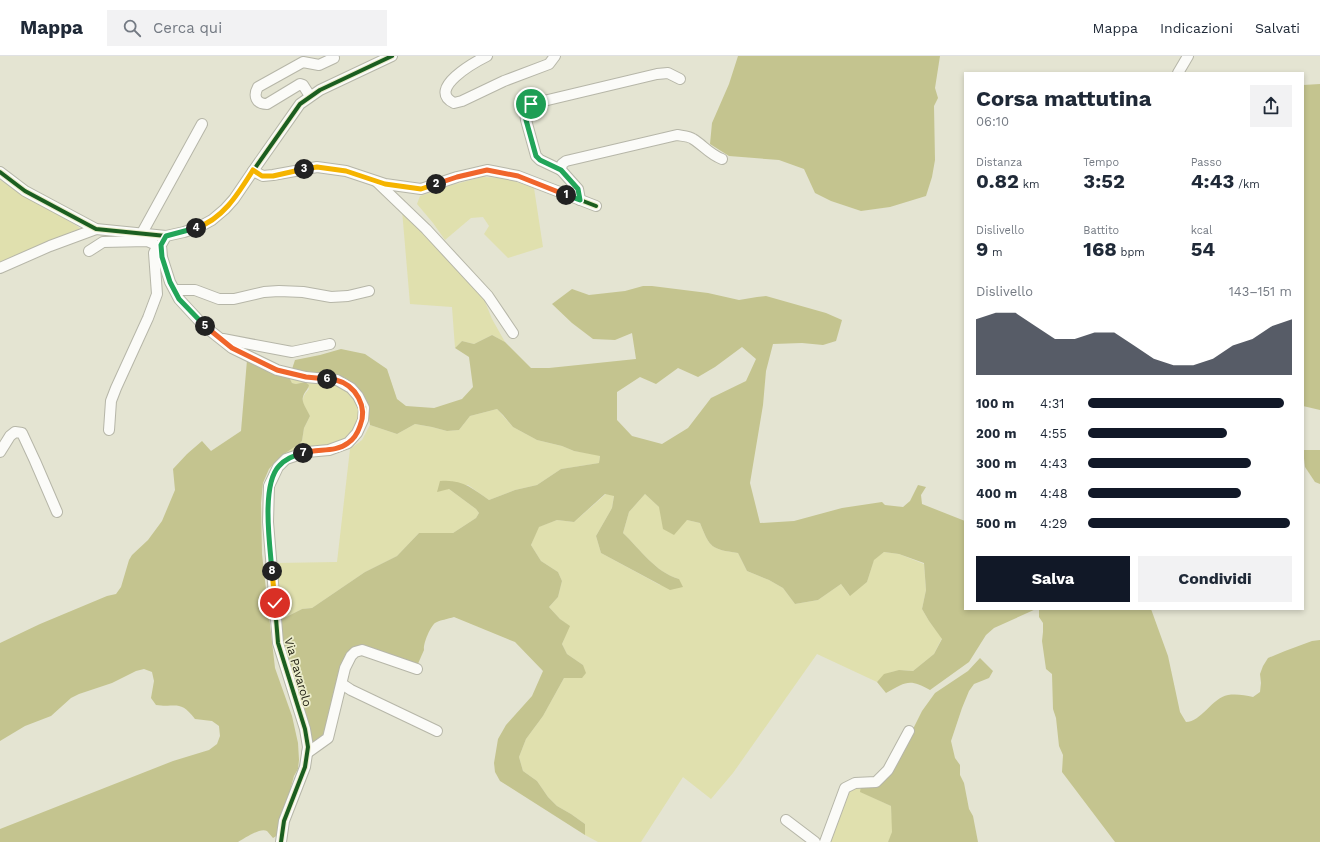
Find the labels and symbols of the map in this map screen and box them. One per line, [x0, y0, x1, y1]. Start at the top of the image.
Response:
pin [514, 87, 548, 121]
pin: 3 [294, 159, 314, 179]
pin: 2 [426, 174, 446, 194]
pin: 1 [556, 185, 576, 205]
pin: 4 [186, 218, 206, 238]
pin: 5 [195, 316, 215, 336]
pin: 6 [317, 369, 337, 389]
pin: 7 [293, 443, 313, 463]
pin: 8 [262, 561, 282, 581]
pin [258, 586, 292, 620]
street label: Via Pavarolo [281, 636, 315, 708]

